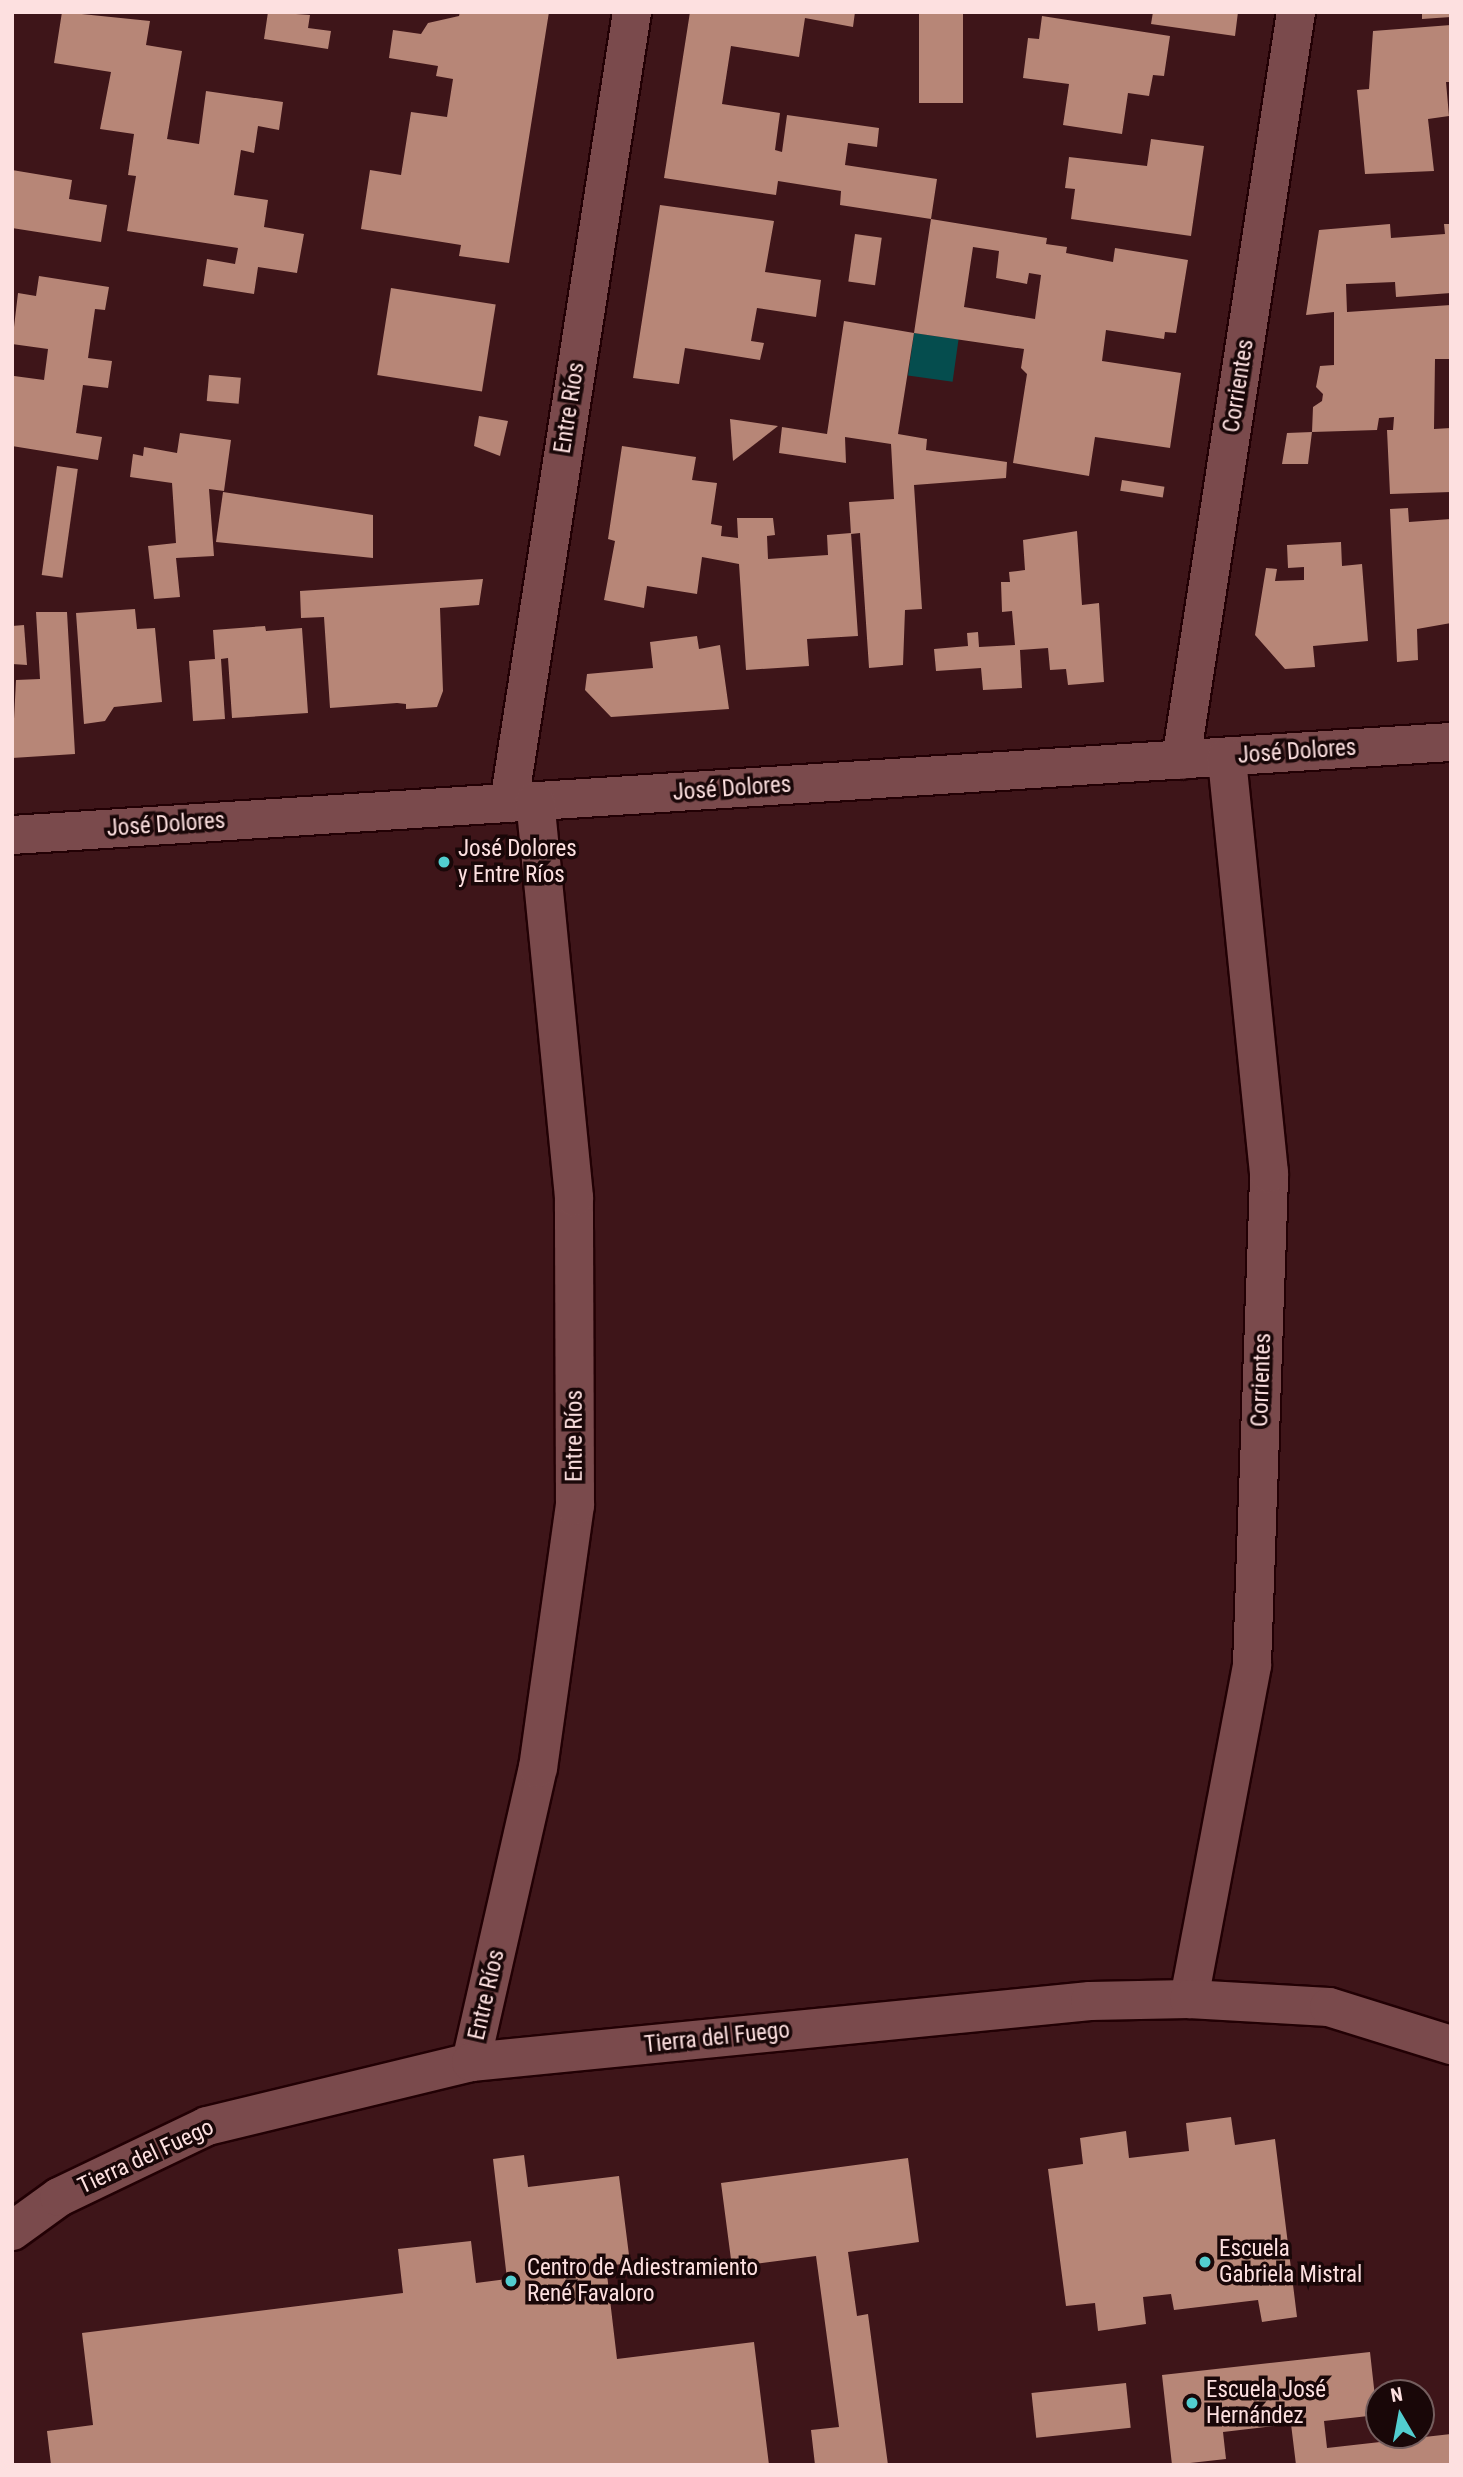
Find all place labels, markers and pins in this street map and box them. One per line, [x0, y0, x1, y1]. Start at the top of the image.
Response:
place label: José Dolores y Entre Ríos [458, 835, 577, 889]
marker: José Dolores y Entre Ríos [436, 854, 452, 870]
place label: Escuela Gabriela Mistral [1219, 2235, 1362, 2289]
place label: Centro de Adiestramiento René Favaloro [527, 2254, 758, 2308]
marker: Escuela Gabriela Mistral [1197, 2254, 1213, 2270]
marker: Centro de Adiestramiento René Favaloro [501, 2271, 521, 2291]
place label: Escuela José Hernández [1206, 2376, 1326, 2430]
marker: Escuela José Hernández [1184, 2395, 1200, 2411]

